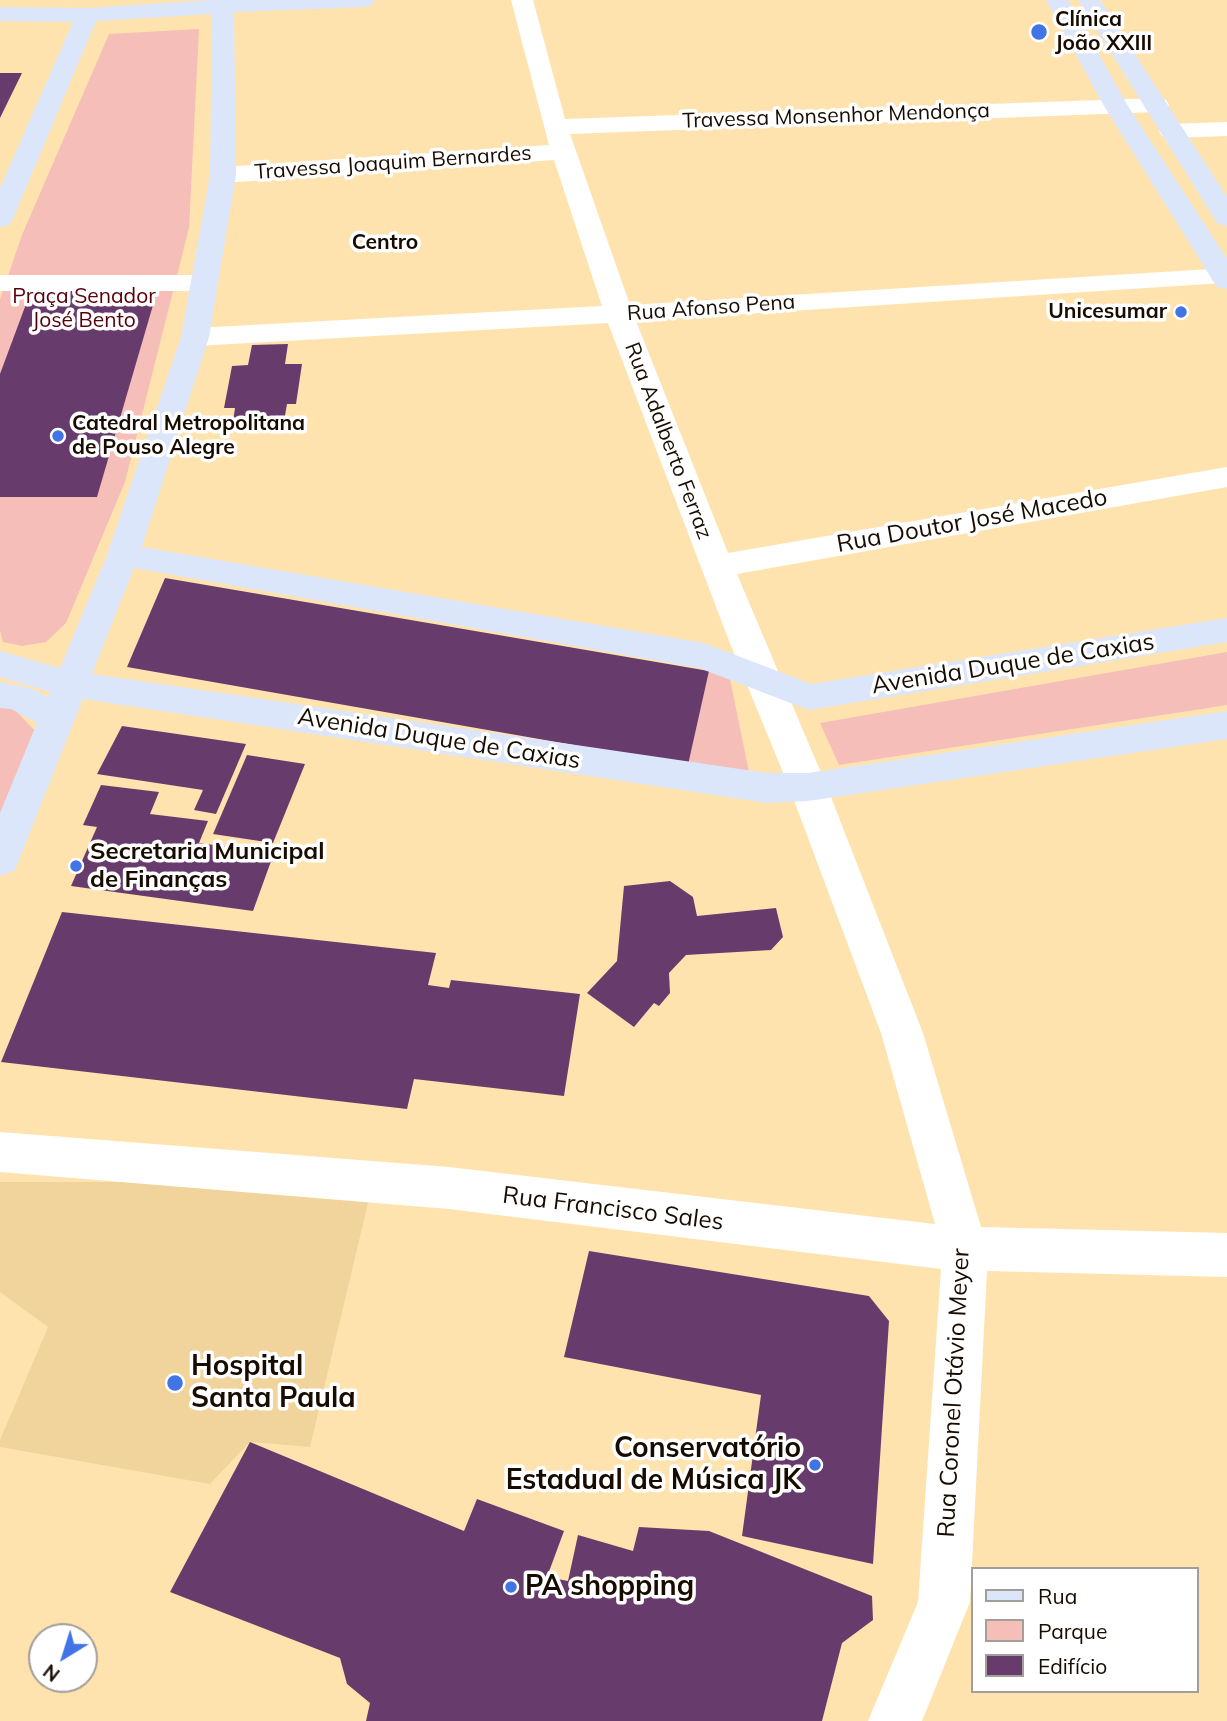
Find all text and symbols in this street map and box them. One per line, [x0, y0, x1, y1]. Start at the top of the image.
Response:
place label: Clínica João XXIII [1055, 7, 1152, 57]
marker: Clínica João XXIII [1029, 22, 1049, 42]
street label: Travessa Monsenhor Mendonça [682, 98, 990, 134]
street label: Travessa Joaquim Bernardes [254, 141, 532, 185]
district label: Centro [352, 230, 418, 256]
park label: Praça Senador José Bento [12, 284, 156, 334]
street label: Rua Afonso Pena [626, 290, 796, 326]
place label: Unicesumar [1048, 299, 1167, 325]
marker: Unicesumar [1173, 304, 1189, 320]
street label: Rua Adalberto Ferraz [619, 339, 717, 543]
place label: Catedral Metropolitana de Pouso Alegre [72, 411, 305, 461]
marker: Catedral Metropolitana de Pouso Alegre [50, 428, 66, 444]
street label: Rua Doutor José Macedo [834, 483, 1110, 559]
street label: Avenida Duque de Caxias [870, 627, 1156, 701]
street label: Avenida Duque de Caxias [296, 702, 582, 776]
place label: Secretaria Municipal de Finanças [90, 838, 325, 894]
marker: Secretaria Municipal de Finanças [68, 858, 84, 874]
street label: Rua Francisco Sales [501, 1181, 725, 1237]
street label: Rua Coronel Otávio Meyer [932, 1248, 976, 1538]
place label: Hospital Santa Paula [191, 1350, 356, 1416]
marker: Hospital Santa Paula [165, 1373, 185, 1393]
place label: Conservatório Estadual de Música JK [506, 1432, 801, 1498]
marker: Conservatório Estadual de Música JK [807, 1457, 823, 1473]
legend [972, 1567, 1199, 1693]
place label: PA shopping [525, 1570, 694, 1604]
marker: PA shopping [503, 1579, 519, 1595]
text: Rua [1038, 1583, 1077, 1609]
text: Parque [1038, 1618, 1107, 1644]
north arrow [28, 1623, 98, 1693]
text: Edifício [1038, 1653, 1107, 1679]
text: N [38, 1659, 64, 1687]

